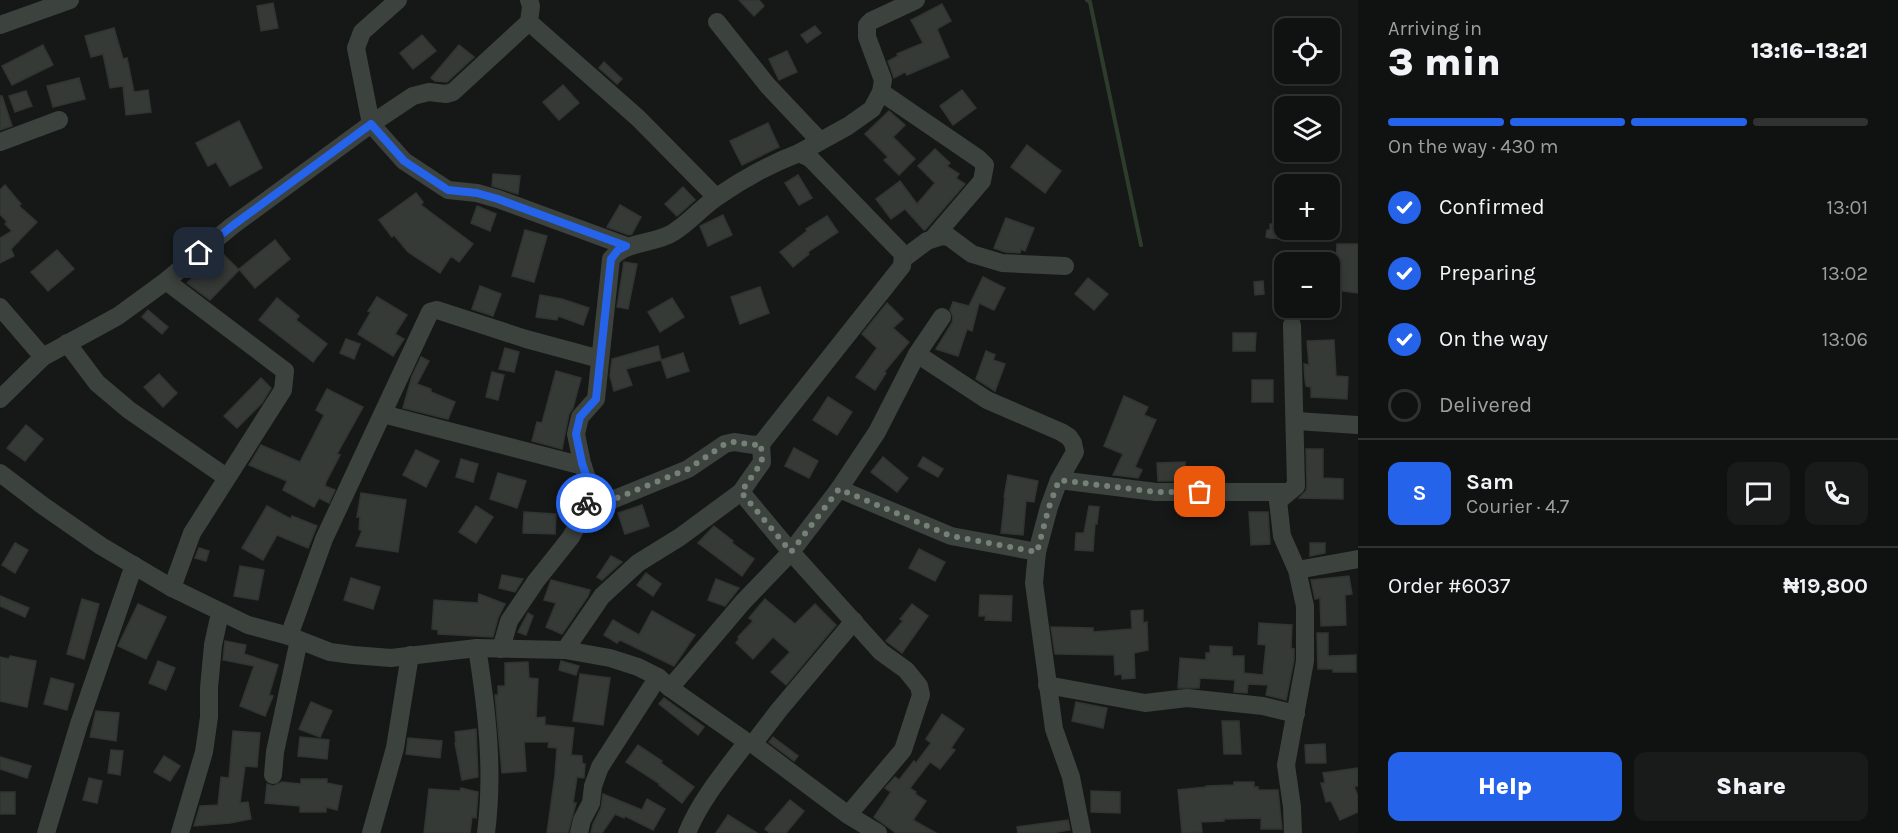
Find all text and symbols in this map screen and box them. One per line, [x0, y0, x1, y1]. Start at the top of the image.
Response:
text: Arriving in [1388, 17, 1482, 40]
map controls [1274, 18, 1340, 318]
button: locate [1274, 18, 1340, 84]
text: 13:16–13:21 [1751, 38, 1868, 64]
text: 3 min [1388, 39, 1501, 85]
button: layers [1274, 96, 1340, 162]
text: On the way · 430 m [1388, 135, 1559, 158]
button: + [1274, 174, 1340, 240]
icon: check [1388, 191, 1421, 224]
text: Confirmed [1439, 194, 1545, 220]
text: 13:01 [1826, 196, 1868, 219]
pin [173, 227, 224, 278]
icon: home [182, 236, 215, 269]
button: − [1274, 252, 1340, 318]
icon: check [1388, 257, 1421, 290]
text: Preparing [1439, 260, 1536, 286]
text: 13:02 [1822, 262, 1868, 285]
icon: check [1388, 323, 1421, 356]
text: On the way [1439, 326, 1548, 352]
text: 13:06 [1822, 328, 1868, 351]
text: Delivered [1439, 392, 1532, 418]
button: chat [1727, 462, 1790, 525]
button: phone [1805, 462, 1868, 525]
pin [1174, 466, 1225, 517]
text: Sam [1466, 469, 1514, 495]
courier [556, 473, 616, 533]
icon: bag [1183, 475, 1216, 508]
text: S [1412, 480, 1427, 506]
icon: bike [570, 487, 603, 520]
text: Courier · 4.7 [1466, 495, 1569, 518]
text: Order #6037 [1388, 573, 1510, 599]
text: ₦19,800 [1783, 573, 1868, 599]
button: Help [1388, 752, 1622, 821]
button: Share [1634, 752, 1868, 821]

